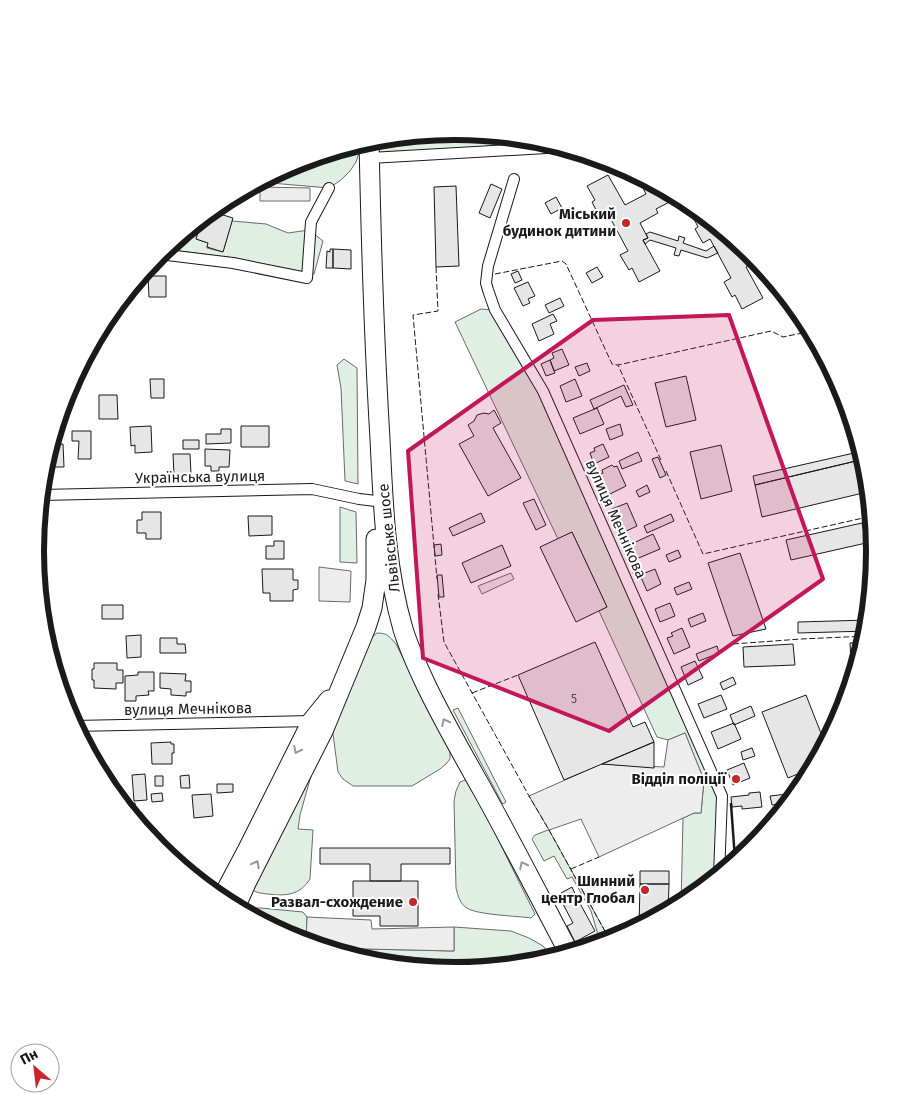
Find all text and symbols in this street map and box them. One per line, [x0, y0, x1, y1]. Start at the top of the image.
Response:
place label: Міський будинок дитини [503, 205, 616, 240]
marker: Міський будинок дитини [620, 217, 632, 229]
street label: вулиця Мечнікова [582, 457, 650, 581]
street label: Українська вулиця [135, 467, 265, 487]
street label: Львівське шосе [374, 483, 404, 593]
house number: 5 [571, 692, 577, 706]
street label: вулиця Мечнікова [124, 699, 252, 719]
one-way arrow [441, 718, 451, 727]
one-way arrow [293, 745, 303, 754]
place label: Відділ поліції [632, 770, 728, 788]
marker: Відділ поліції [730, 773, 742, 785]
one-way arrow [250, 860, 260, 869]
one-way arrow [519, 861, 529, 870]
place label: Шинний центр Глобал [541, 872, 635, 907]
marker: Шинний центр Глобал [639, 884, 651, 896]
place label: Развал-схождение [271, 893, 403, 911]
marker: Развал-схождение [407, 896, 419, 908]
north arrow [10, 1043, 60, 1093]
text: Пн [17, 1045, 41, 1069]

